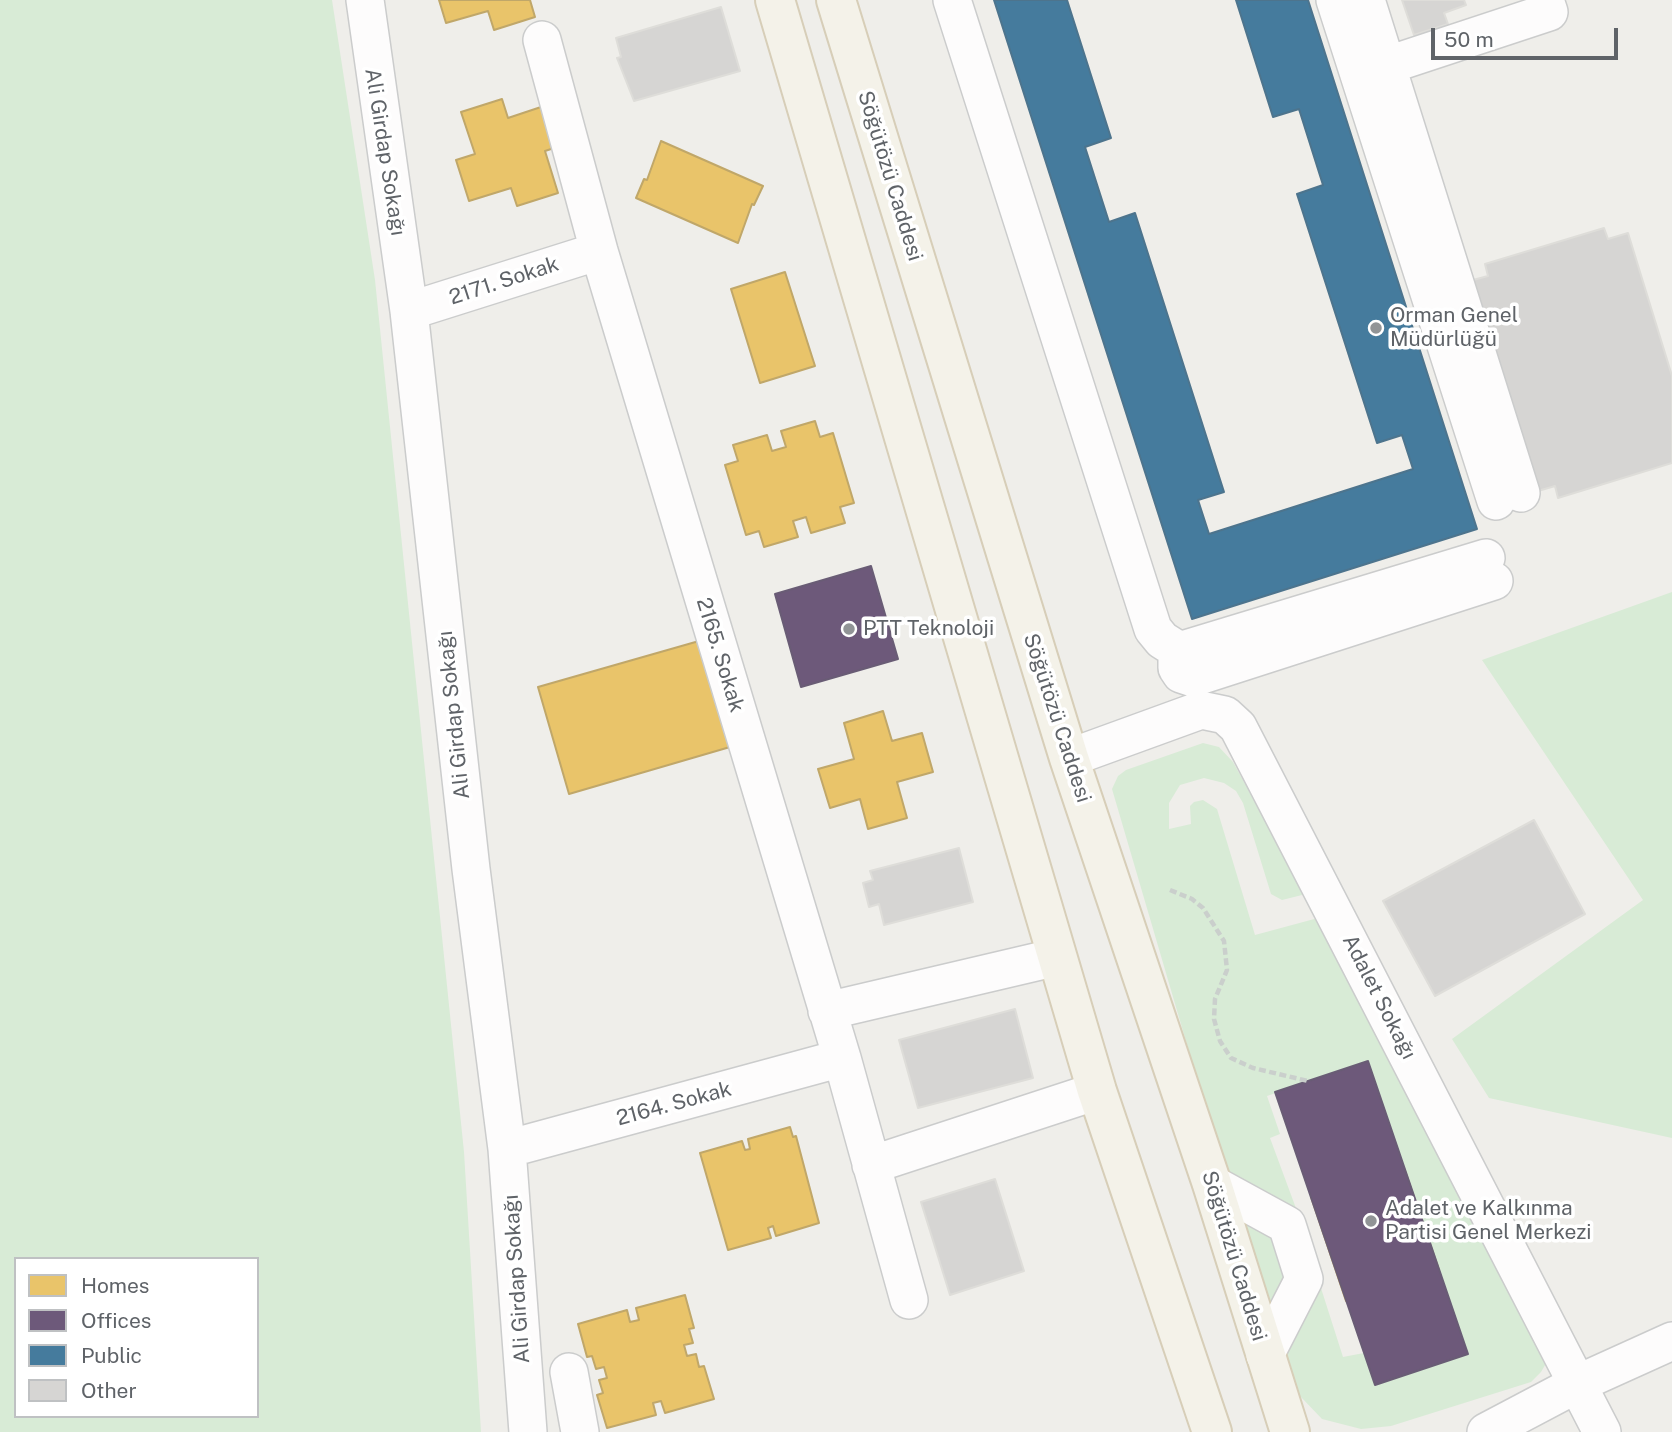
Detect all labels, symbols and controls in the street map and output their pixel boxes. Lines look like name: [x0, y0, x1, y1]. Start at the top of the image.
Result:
scale bar: [1434, 14, 1621, 58]
text: 50 m: [1444, 27, 1494, 52]
street label: Ali Girdap Sokağı: [359, 66, 411, 238]
street label: Söğütözü Caddesi: [852, 88, 928, 264]
street label: 2171. Sokak: [446, 252, 562, 310]
place label: Orman Genel Müdürlüğü: [1390, 303, 1518, 353]
marker: Orman Genel Müdürlüğü: [1368, 320, 1384, 336]
street label: 2165. Sokak: [691, 595, 749, 715]
place label: PTT Teknoloji: [863, 616, 994, 642]
marker: PTT Teknoloji: [841, 621, 857, 637]
street label: Ali Girdap Sokağı: [433, 630, 475, 800]
street label: Söğütözü Caddesi: [1018, 630, 1096, 806]
street label: Adalet Sokağı: [1337, 930, 1421, 1064]
street label: 2164. Sokak: [614, 1077, 734, 1131]
street label: Söğütözü Caddesi: [1196, 1168, 1272, 1344]
street label: Ali Girdap Sokağı: [499, 1194, 535, 1364]
place label: Adalet ve Kalkınma Partisi Genel Merkezi: [1385, 1196, 1592, 1246]
marker: Adalet ve Kalkınma Partisi Genel Merkezi: [1363, 1213, 1379, 1229]
legend: [14, 1257, 259, 1418]
text: Homes: [81, 1273, 149, 1298]
text: Offices: [81, 1308, 151, 1333]
text: Public: [81, 1343, 142, 1368]
text: Other: [81, 1378, 137, 1403]

